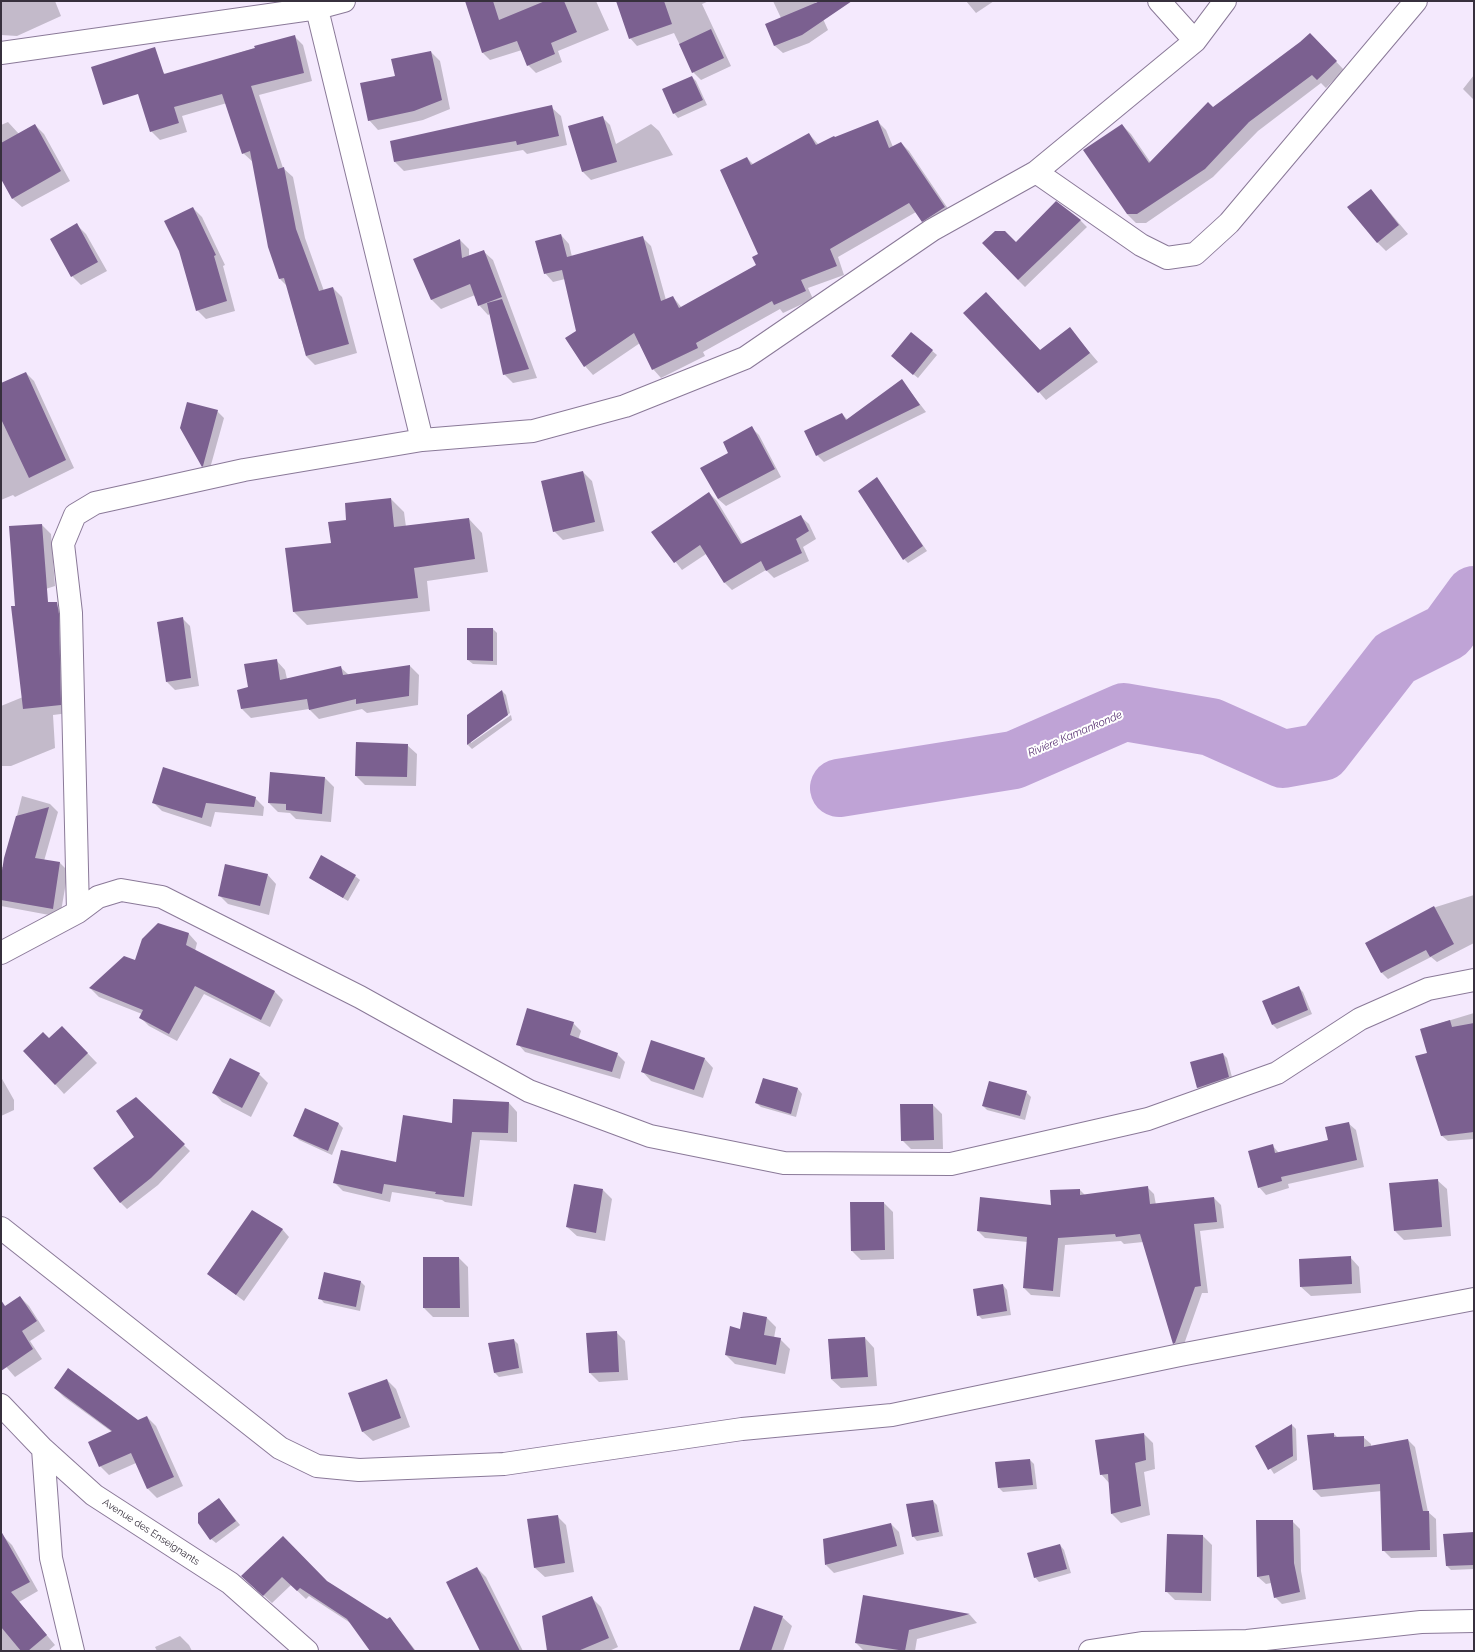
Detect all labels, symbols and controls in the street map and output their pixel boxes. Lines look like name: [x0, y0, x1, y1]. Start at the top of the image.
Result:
water label: Rivière Kamankonde: [1026, 708, 1124, 760]
street label: Avenue des Enseignants: [100, 1496, 202, 1568]

